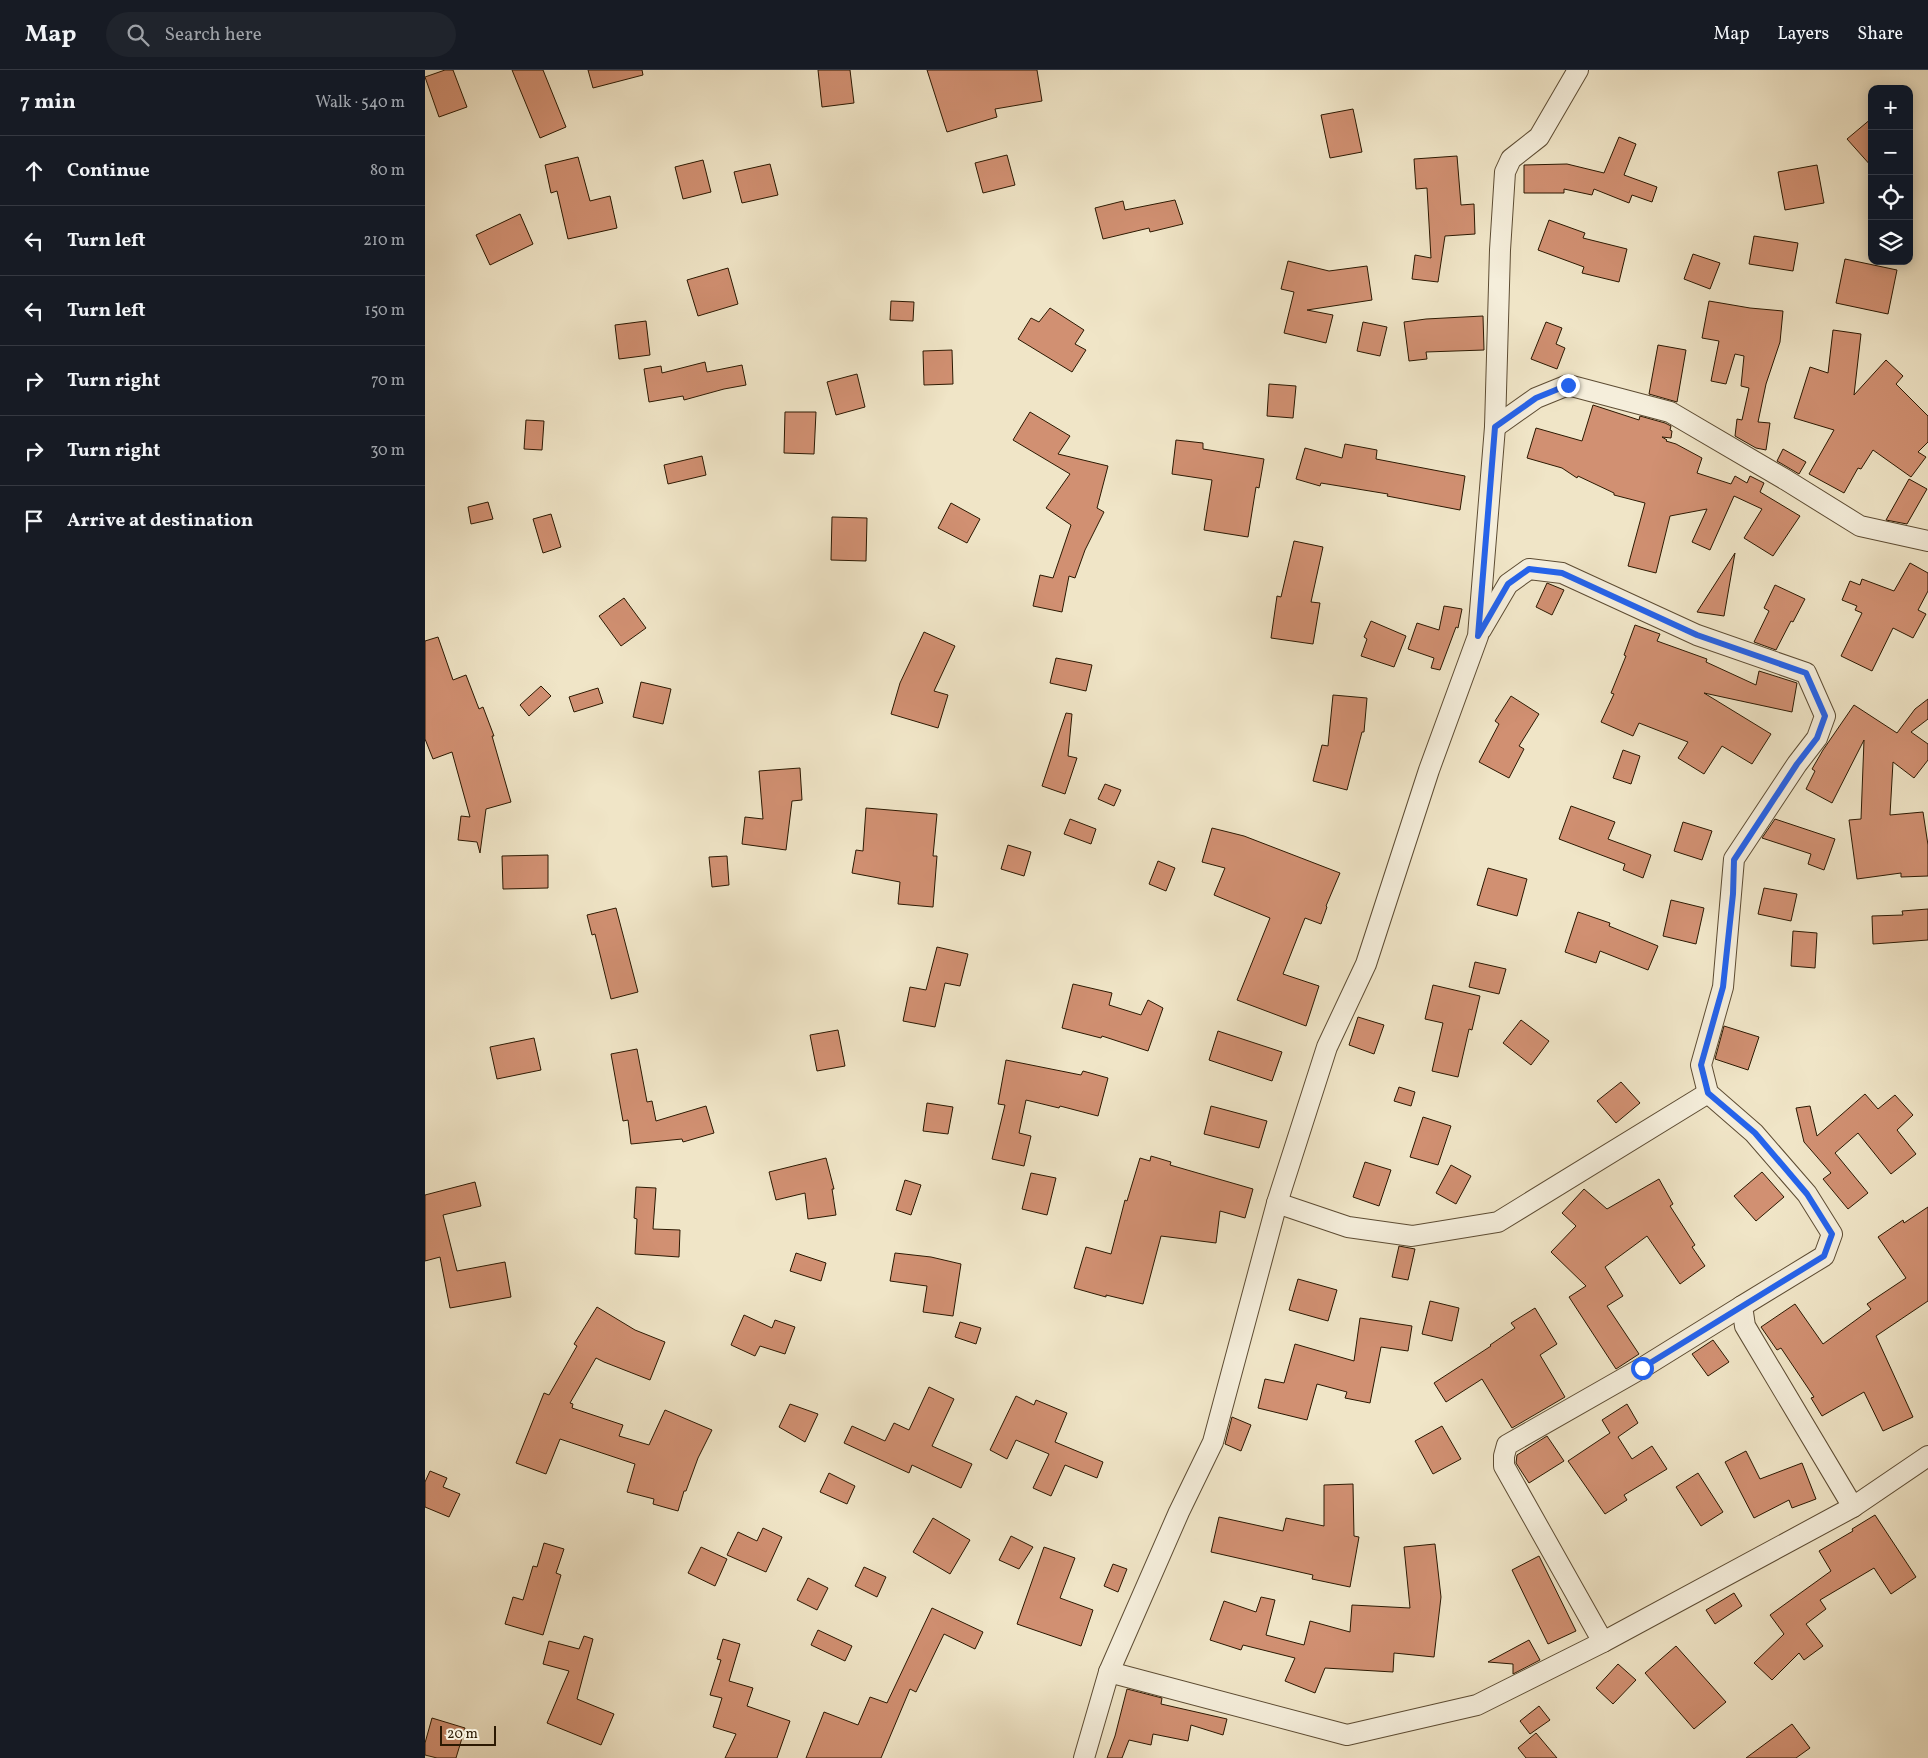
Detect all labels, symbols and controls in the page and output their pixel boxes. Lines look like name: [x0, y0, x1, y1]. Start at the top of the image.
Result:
search box: [106, 12, 456, 57]
text: Map: [25, 18, 76, 52]
icon: search: [124, 21, 152, 49]
text: Search here: [164, 22, 262, 48]
text: Map: [1713, 22, 1749, 47]
text: Layers: [1777, 22, 1829, 47]
text: Share: [1857, 22, 1903, 47]
map controls: [1868, 85, 1913, 265]
button: +: [1868, 85, 1913, 130]
text: 7 min: [20, 88, 76, 117]
text: Walk · 540 m: [315, 92, 405, 114]
button: −: [1868, 130, 1913, 175]
icon: ahead: [20, 157, 48, 185]
text: Continue: [67, 158, 150, 184]
text: 80 m: [370, 160, 405, 182]
button: locate: [1868, 175, 1913, 220]
button: layers: [1868, 220, 1913, 265]
icon: left: [20, 227, 48, 255]
text: Turn left: [67, 228, 146, 254]
text: 210 m: [363, 230, 405, 252]
icon: left: [20, 297, 48, 325]
text: Turn left: [67, 298, 146, 324]
text: 150 m: [364, 300, 405, 322]
icon: right: [20, 367, 48, 395]
text: Turn right: [67, 368, 160, 394]
text: 70 m: [371, 370, 405, 392]
route end: [1557, 374, 1580, 397]
icon: right: [20, 437, 48, 465]
text: Turn right: [67, 438, 160, 464]
text: 30 m: [370, 440, 405, 462]
icon: arrive: [20, 507, 48, 535]
text: Arrive at destination: [67, 508, 253, 534]
route start: [1631, 1357, 1654, 1380]
scale bar: [440, 1723, 496, 1746]
text: 20 m: [447, 1725, 478, 1744]

